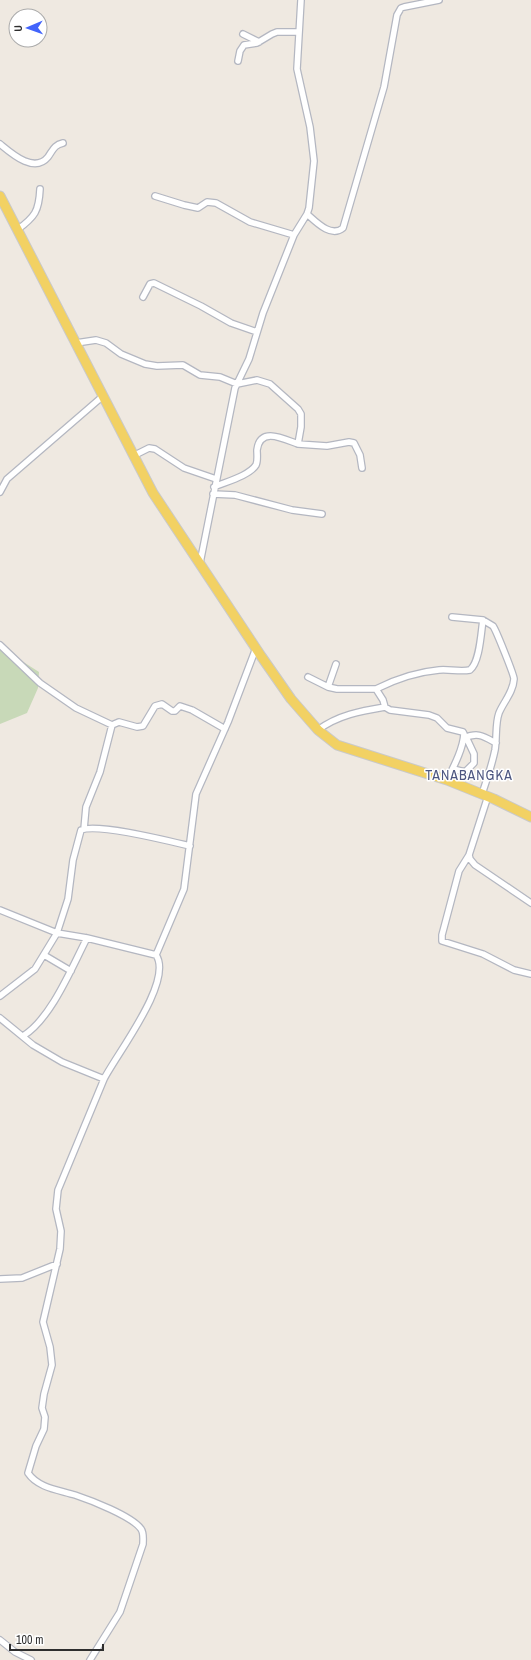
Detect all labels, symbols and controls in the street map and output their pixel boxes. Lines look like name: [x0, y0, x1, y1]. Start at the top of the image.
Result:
north arrow: [8, 8, 48, 48]
text: U: [11, 25, 25, 32]
district label: TANABANGKA: [425, 766, 513, 784]
scale bar: [10, 1626, 103, 1652]
text: 100 m: [16, 1632, 43, 1648]

